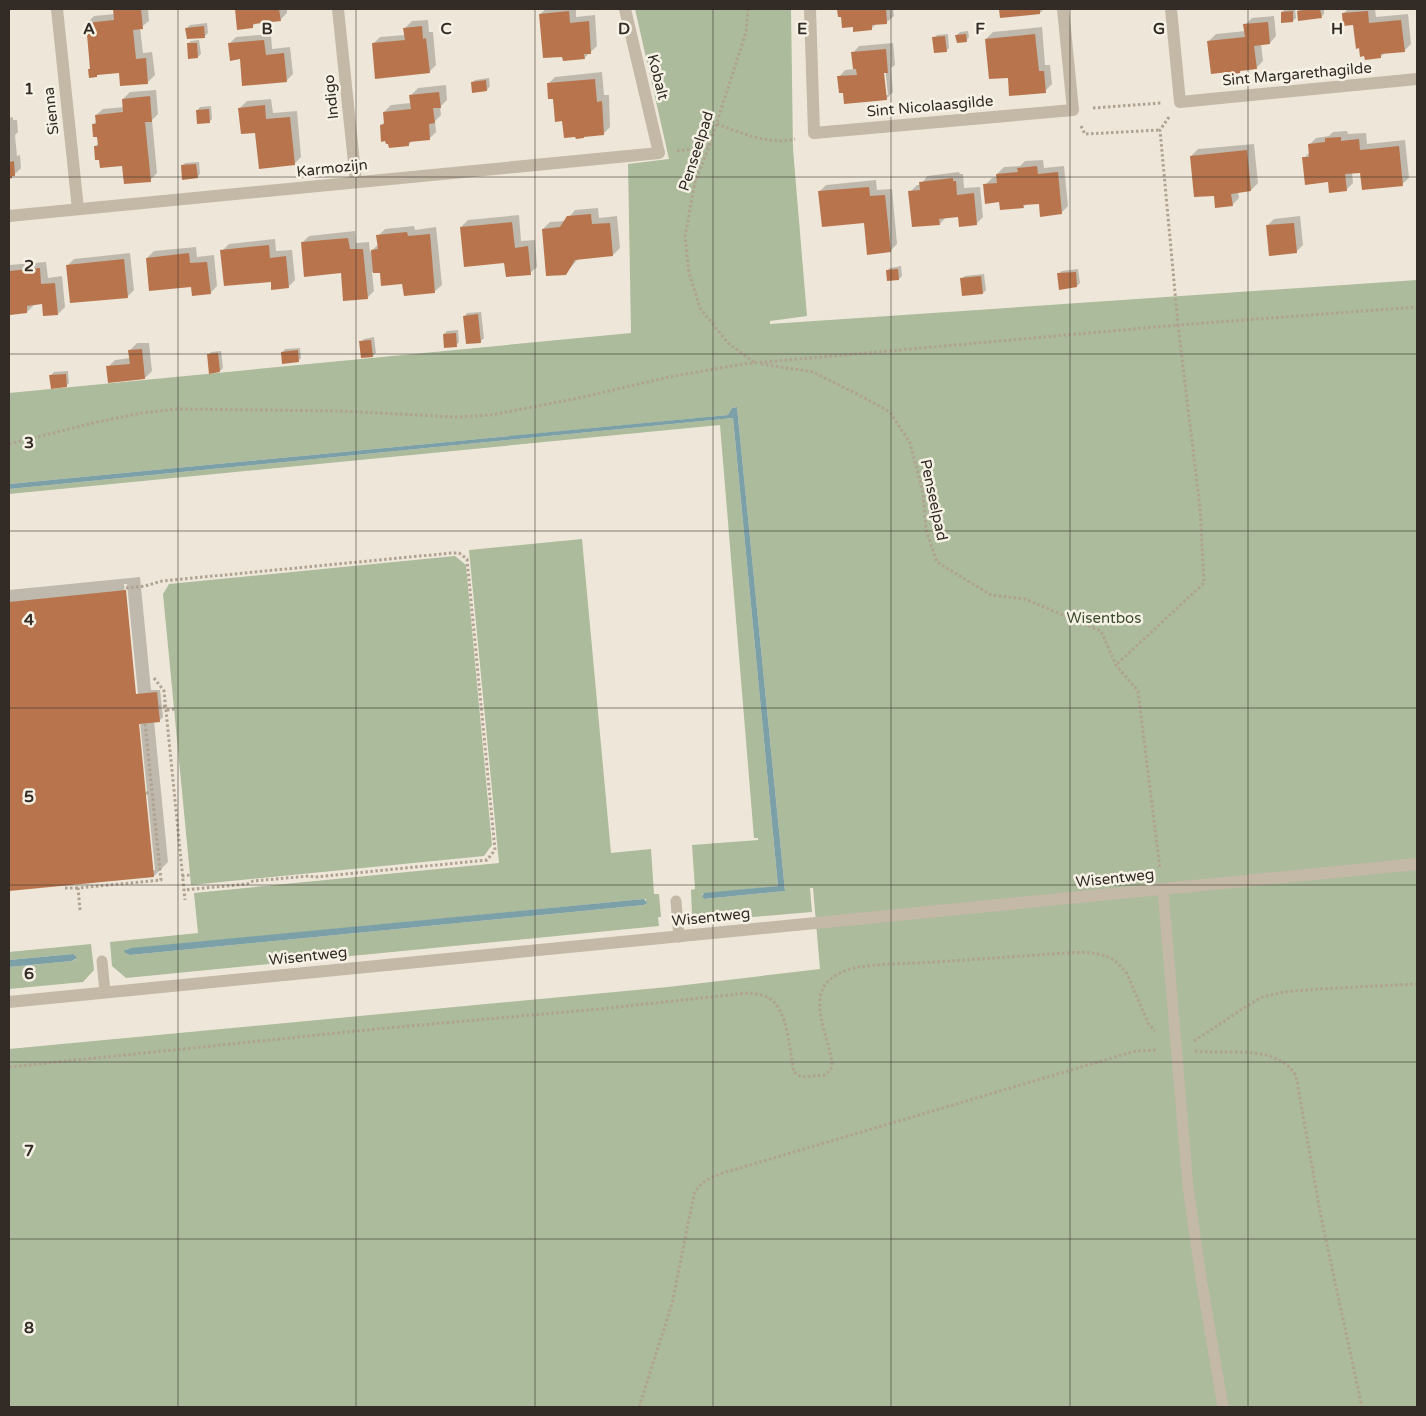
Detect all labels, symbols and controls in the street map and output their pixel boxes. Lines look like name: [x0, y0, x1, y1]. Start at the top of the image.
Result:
text: A: [83, 19, 95, 39]
text: B: [261, 19, 273, 39]
text: C: [440, 19, 452, 39]
text: D: [618, 19, 630, 39]
text: E: [797, 19, 807, 39]
text: F: [975, 19, 985, 39]
text: G: [1153, 19, 1165, 39]
text: H: [1331, 19, 1343, 39]
street label: Kobalt: [644, 52, 672, 102]
street label: Sint Margarethagilde: [1222, 58, 1372, 90]
street label: Indigo: [320, 74, 342, 120]
text: 1: [24, 79, 34, 99]
street label: Sienna: [40, 86, 62, 136]
street label: Sint Nicolaasgilde: [866, 92, 994, 120]
street label: Penseelpad: [675, 109, 717, 193]
street label: Karmozijn: [296, 155, 368, 181]
text: 2: [24, 256, 34, 276]
text: 3: [24, 433, 34, 453]
street label: Penseelpad: [917, 458, 951, 542]
park label: Wisentbos: [1067, 609, 1141, 627]
text: 4: [24, 610, 34, 630]
text: 5: [24, 787, 34, 807]
street label: Wisentweg: [1075, 865, 1155, 891]
street label: Wisentweg: [671, 904, 751, 930]
street label: Wisentweg: [268, 943, 348, 969]
text: 6: [24, 964, 34, 984]
text: 7: [24, 1141, 34, 1161]
text: 8: [24, 1318, 34, 1338]

